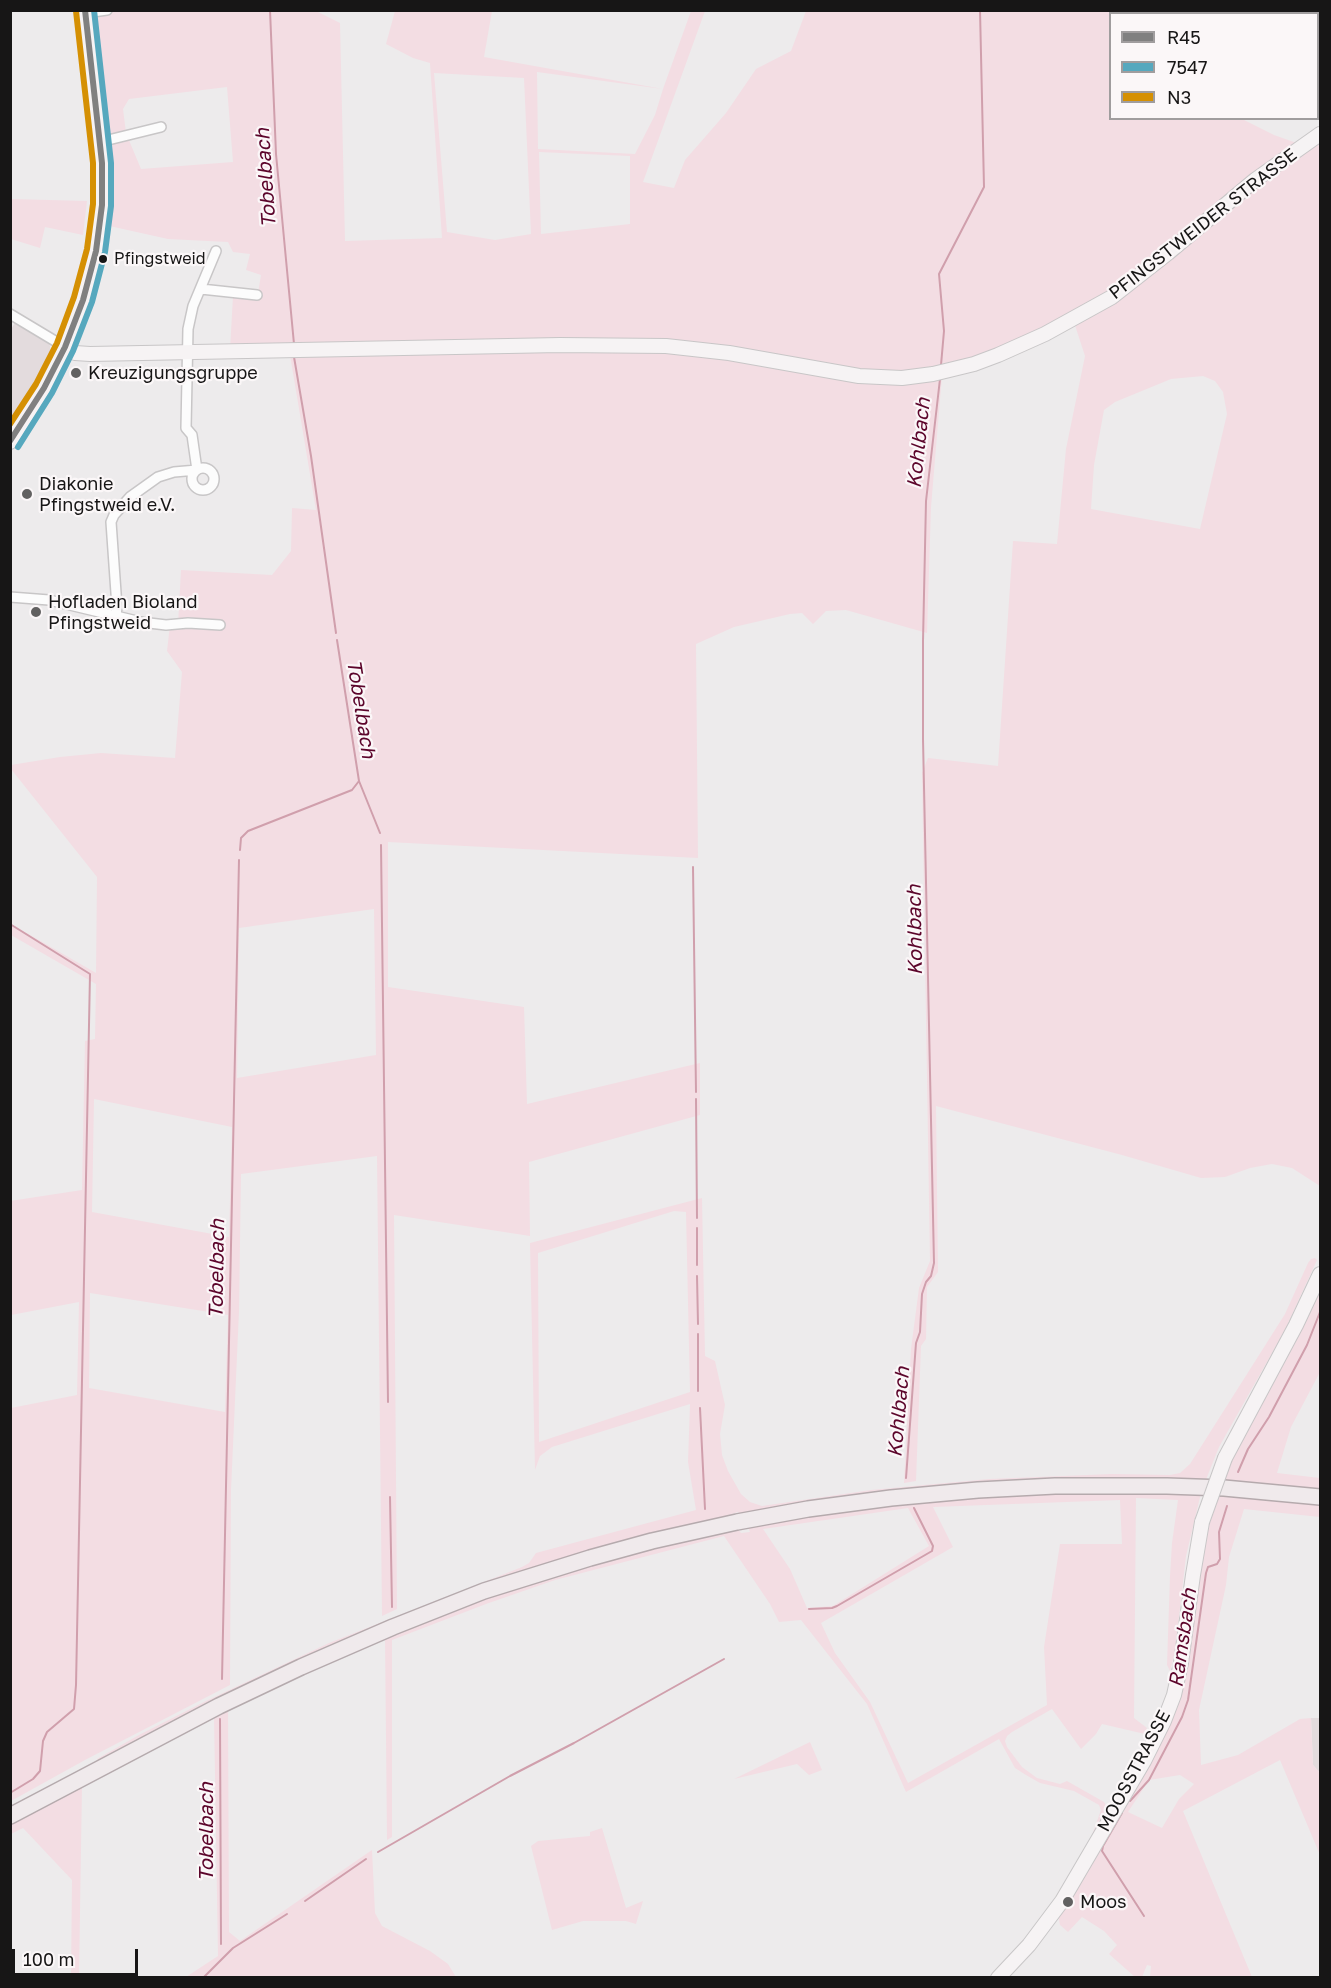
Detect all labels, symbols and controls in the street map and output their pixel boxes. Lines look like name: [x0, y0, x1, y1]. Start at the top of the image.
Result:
legend: [1109, 12, 1319, 120]
text: R45: [1167, 26, 1201, 48]
text: 7547: [1167, 56, 1208, 78]
text: N3: [1167, 86, 1191, 108]
water label: Tobelbach: [251, 127, 281, 229]
street label: PFINGSTWEIDER STRASSE: [1105, 144, 1301, 304]
place label: Pfingstweid: [114, 249, 206, 269]
marker: Pfingstweid: [97, 253, 109, 265]
place label: Kreuzigungsgruppe: [88, 362, 258, 384]
marker: Kreuzigungsgruppe: [69, 366, 83, 380]
water label: Kohlbach: [902, 397, 936, 489]
place label: Diakonie Pfingstweid e.V.: [39, 473, 175, 516]
marker: Diakonie Pfingstweid e.V.: [20, 487, 34, 501]
place label: Hofladen Bioland Pfingstweid: [48, 591, 198, 634]
marker: Hofladen Bioland Pfingstweid: [29, 605, 43, 619]
water label: Tobelbach: [341, 658, 381, 760]
water label: Kohlbach: [902, 884, 928, 976]
water label: Tobelbach: [204, 1219, 230, 1319]
water label: Kohlbach: [883, 1366, 915, 1458]
water label: Ramsbach: [1164, 1587, 1202, 1689]
street label: MOOSSTRASSE: [1093, 1707, 1175, 1835]
water label: Tobelbach: [195, 1782, 219, 1882]
place label: Moos: [1080, 1891, 1127, 1913]
marker: Moos: [1061, 1895, 1075, 1909]
scale bar: [15, 1937, 141, 1975]
text: 100 m: [23, 1948, 74, 1970]

